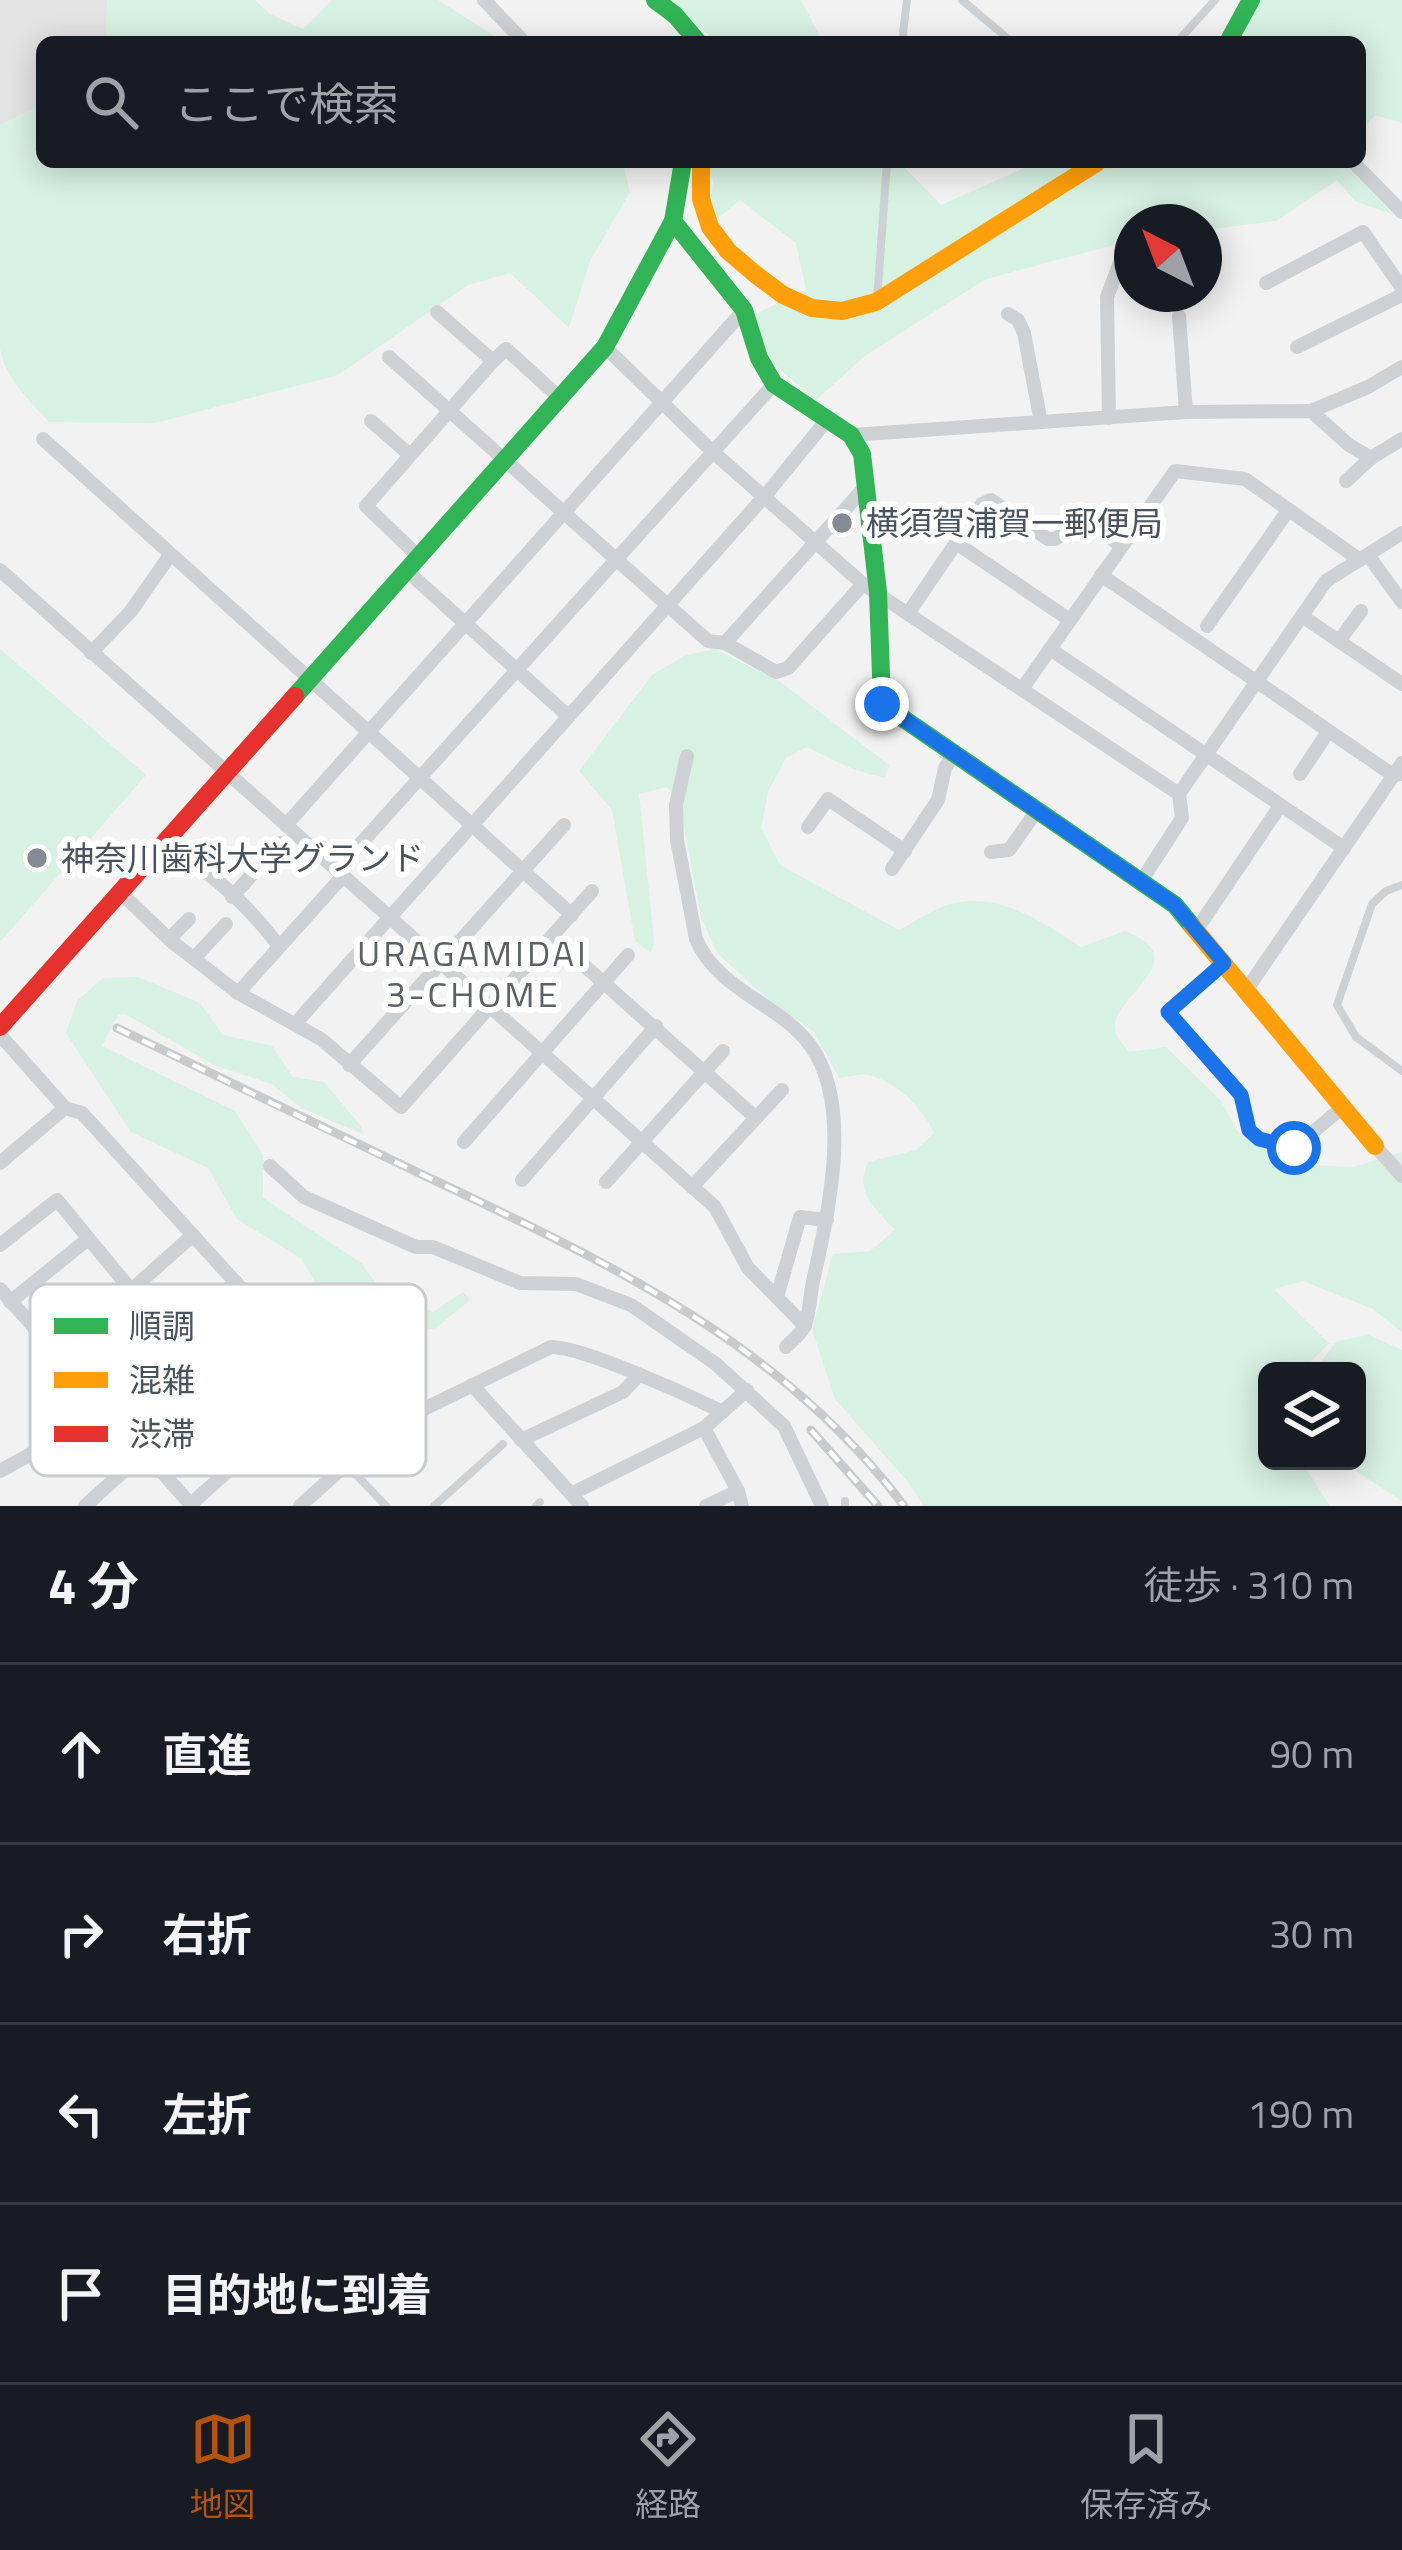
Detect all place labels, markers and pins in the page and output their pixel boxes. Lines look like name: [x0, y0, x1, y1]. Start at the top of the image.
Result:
place label: 横須賀浦賀一郵便局: [866, 498, 1163, 548]
marker: 横須賀浦賀一郵便局: [829, 510, 855, 536]
place label: 神奈川歯科大学グランド: [61, 833, 424, 883]
marker: 神奈川歯科大学グランド: [24, 845, 50, 871]

